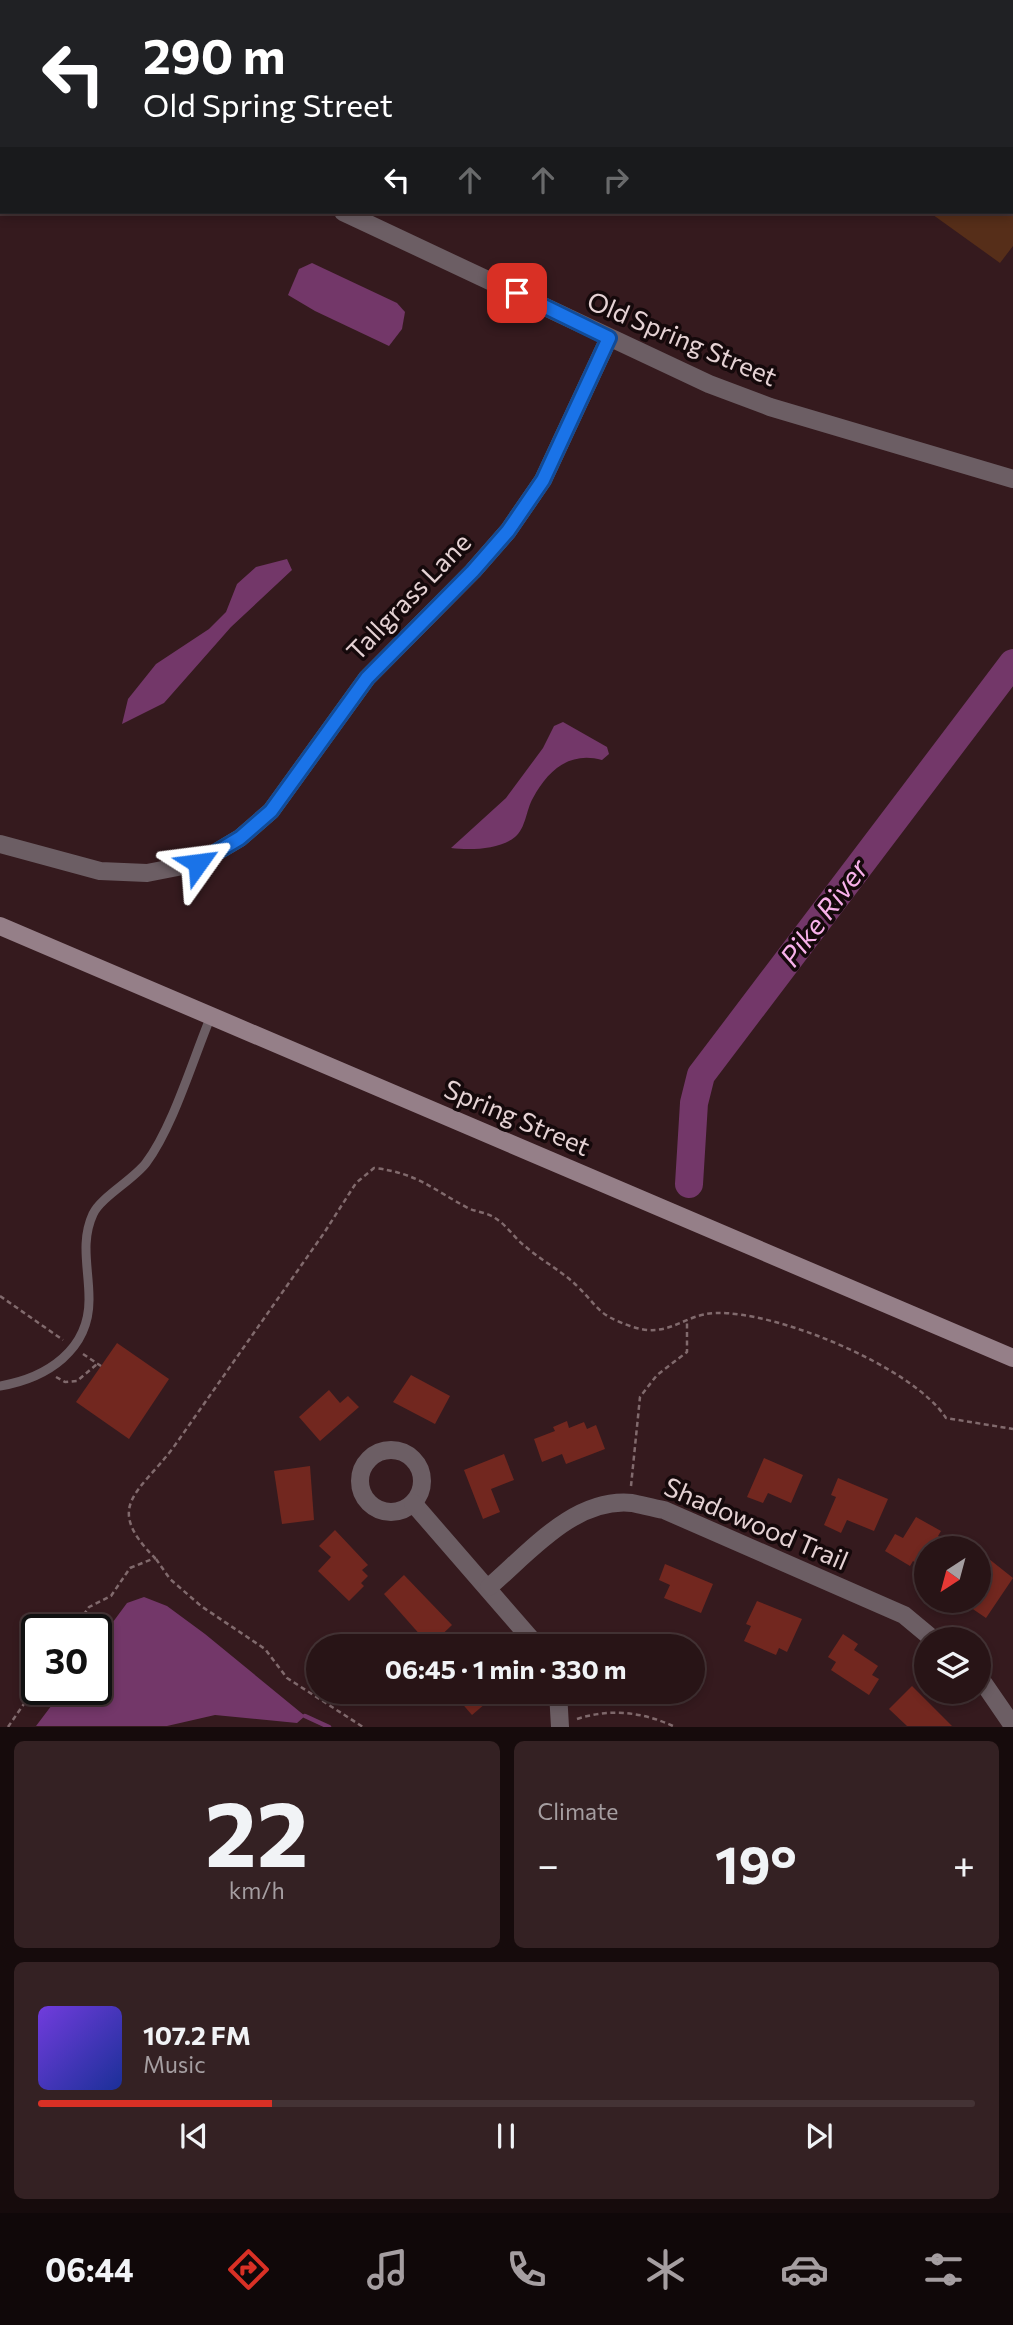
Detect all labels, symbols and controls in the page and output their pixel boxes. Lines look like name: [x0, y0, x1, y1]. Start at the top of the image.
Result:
text: 290 m: [143, 24, 285, 84]
icon: left: [28, 28, 119, 119]
text: Old Spring Street: [143, 84, 393, 124]
icon: left: [378, 161, 416, 199]
icon: ahead: [451, 161, 489, 199]
icon: ahead: [524, 161, 562, 199]
icon: right: [597, 161, 635, 199]
pin: [487, 263, 547, 323]
icon: arrive: [498, 274, 536, 312]
street label: Old Spring Street: [583, 284, 782, 392]
street label: Tallgrass Lane: [340, 526, 476, 666]
position arrow: [161, 826, 235, 900]
water label: Pike River: [772, 851, 875, 973]
street label: Spring Street: [440, 1072, 595, 1161]
street label: Shadowood Trail: [660, 1470, 853, 1575]
north arrow: [914, 1536, 990, 1614]
map controls: [914, 1536, 991, 1704]
speed limit sign: 30: [21, 1614, 112, 1705]
button: layers: [914, 1627, 991, 1704]
text: 06:45 · 1 min · 330 m: [385, 1653, 626, 1684]
text: 22: [205, 1774, 309, 1886]
text: Climate: [538, 1797, 619, 1825]
text: 19°: [715, 1831, 797, 1895]
text: −: [538, 1840, 559, 1887]
text: +: [953, 1840, 975, 1887]
text: km/h: [229, 1876, 285, 1904]
text: 107.2 FM: [143, 2019, 251, 2050]
text: Music: [143, 2050, 206, 2078]
icon: previous: [175, 2117, 213, 2155]
icon: pause: [487, 2117, 525, 2155]
icon: next: [800, 2117, 838, 2155]
icon: directions: [224, 2245, 273, 2294]
icon: music: [363, 2245, 412, 2294]
icon: phone: [502, 2245, 551, 2294]
icon: climate: [641, 2245, 690, 2294]
icon: car: [780, 2245, 829, 2294]
icon: filters: [919, 2245, 968, 2294]
text: 06:44: [45, 2249, 134, 2289]

